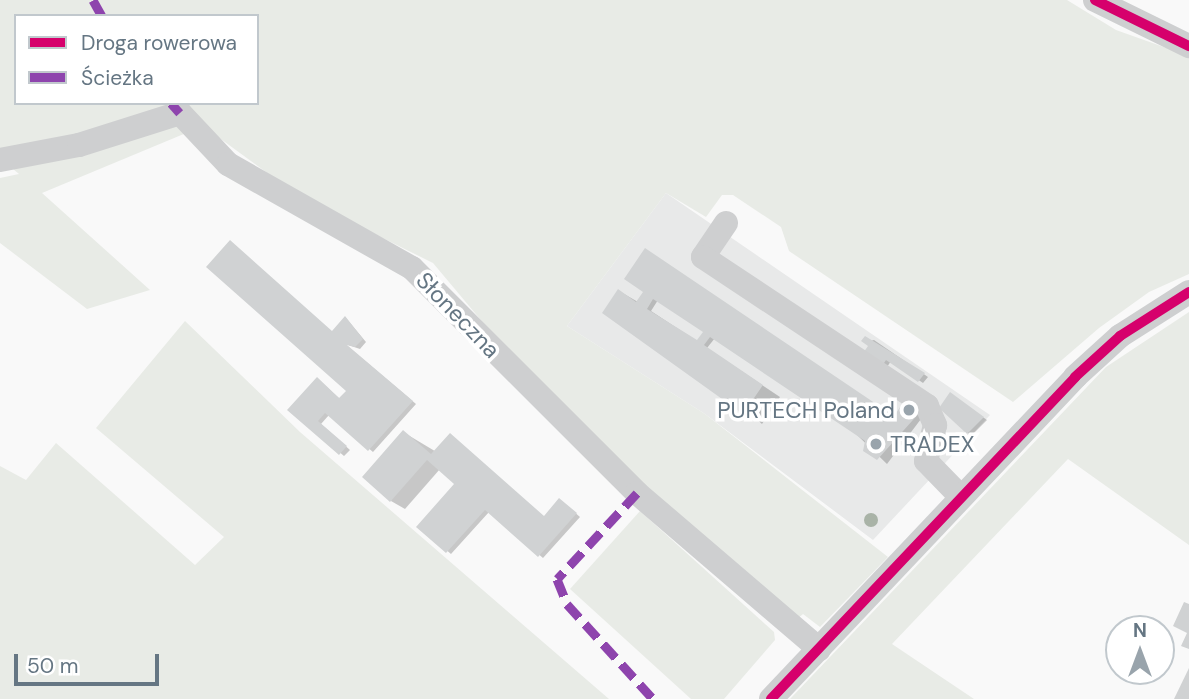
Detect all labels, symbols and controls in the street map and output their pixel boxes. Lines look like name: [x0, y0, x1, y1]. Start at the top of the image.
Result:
legend: [14, 14, 259, 105]
text: Droga rowerowa: [81, 29, 237, 57]
text: Ścieżka: [81, 64, 154, 92]
street label: Słoneczna: [410, 266, 506, 364]
place label: PURTECH Poland: [717, 396, 895, 424]
marker: PURTECH Poland: [901, 402, 917, 418]
place label: TRADEX: [890, 430, 975, 458]
marker: TRADEX: [868, 436, 884, 452]
north arrow: [1105, 615, 1175, 685]
text: N: [1133, 618, 1147, 643]
scale bar: [18, 640, 163, 684]
text: 50 m: [27, 652, 78, 680]

